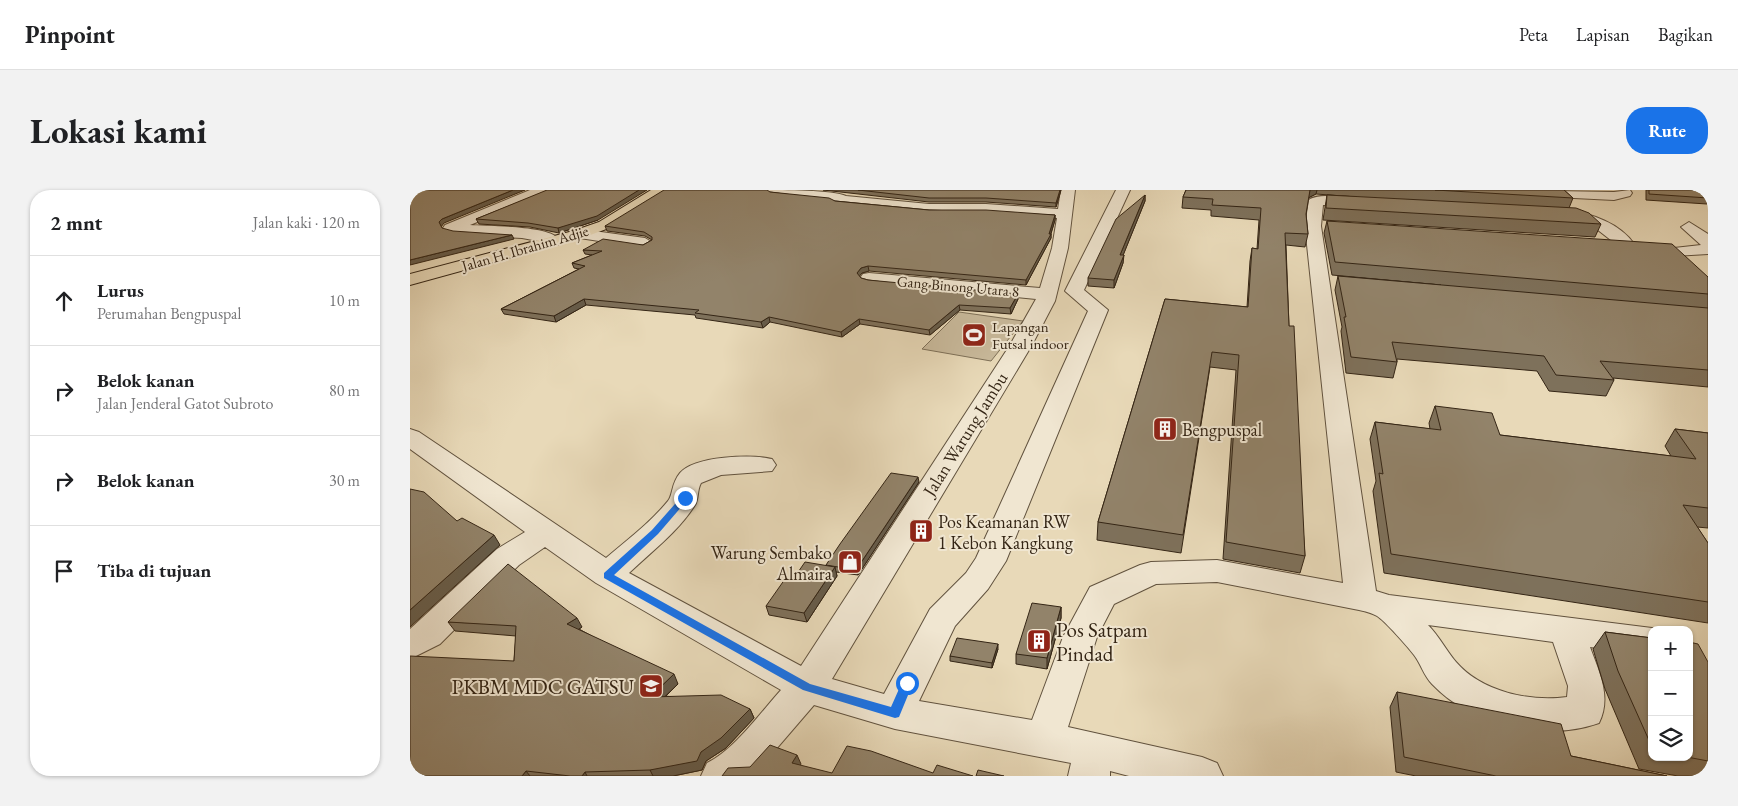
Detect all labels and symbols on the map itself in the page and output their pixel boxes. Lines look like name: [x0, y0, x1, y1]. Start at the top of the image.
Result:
street label: Jalan H. Ibrahim Adjie: [458, 221, 591, 276]
street label: Gang Binong Utara 8: [896, 271, 1020, 301]
place label: Lapangan Futsal indoor: [992, 317, 1069, 353]
sports icon: Lapangan Futsal indoor: [961, 322, 987, 348]
street label: Jalan Warung Jambu: [916, 367, 1013, 502]
building icon: Bengpuspal: [1152, 416, 1178, 442]
place label: Bengpuspal: [1182, 418, 1262, 441]
route end: [674, 487, 697, 510]
place label: Pos Keamanan RW 1 Kebon Kangkung: [938, 510, 1073, 554]
building icon: Pos Keamanan RW 1 Kebon Kangkung: [908, 518, 934, 544]
place label: Warung Sembako Almaira: [711, 541, 833, 585]
shop icon: Warung Sembako Almaira: [837, 549, 863, 575]
place label: Pos Satpam Pindad: [1056, 616, 1148, 667]
building icon: Pos Satpam Pindad: [1026, 628, 1052, 654]
route start: [896, 672, 919, 695]
place label: PKBM MDC GATSU: [452, 673, 634, 700]
school or university icon: PKBM MDC GATSU: [638, 673, 664, 699]

